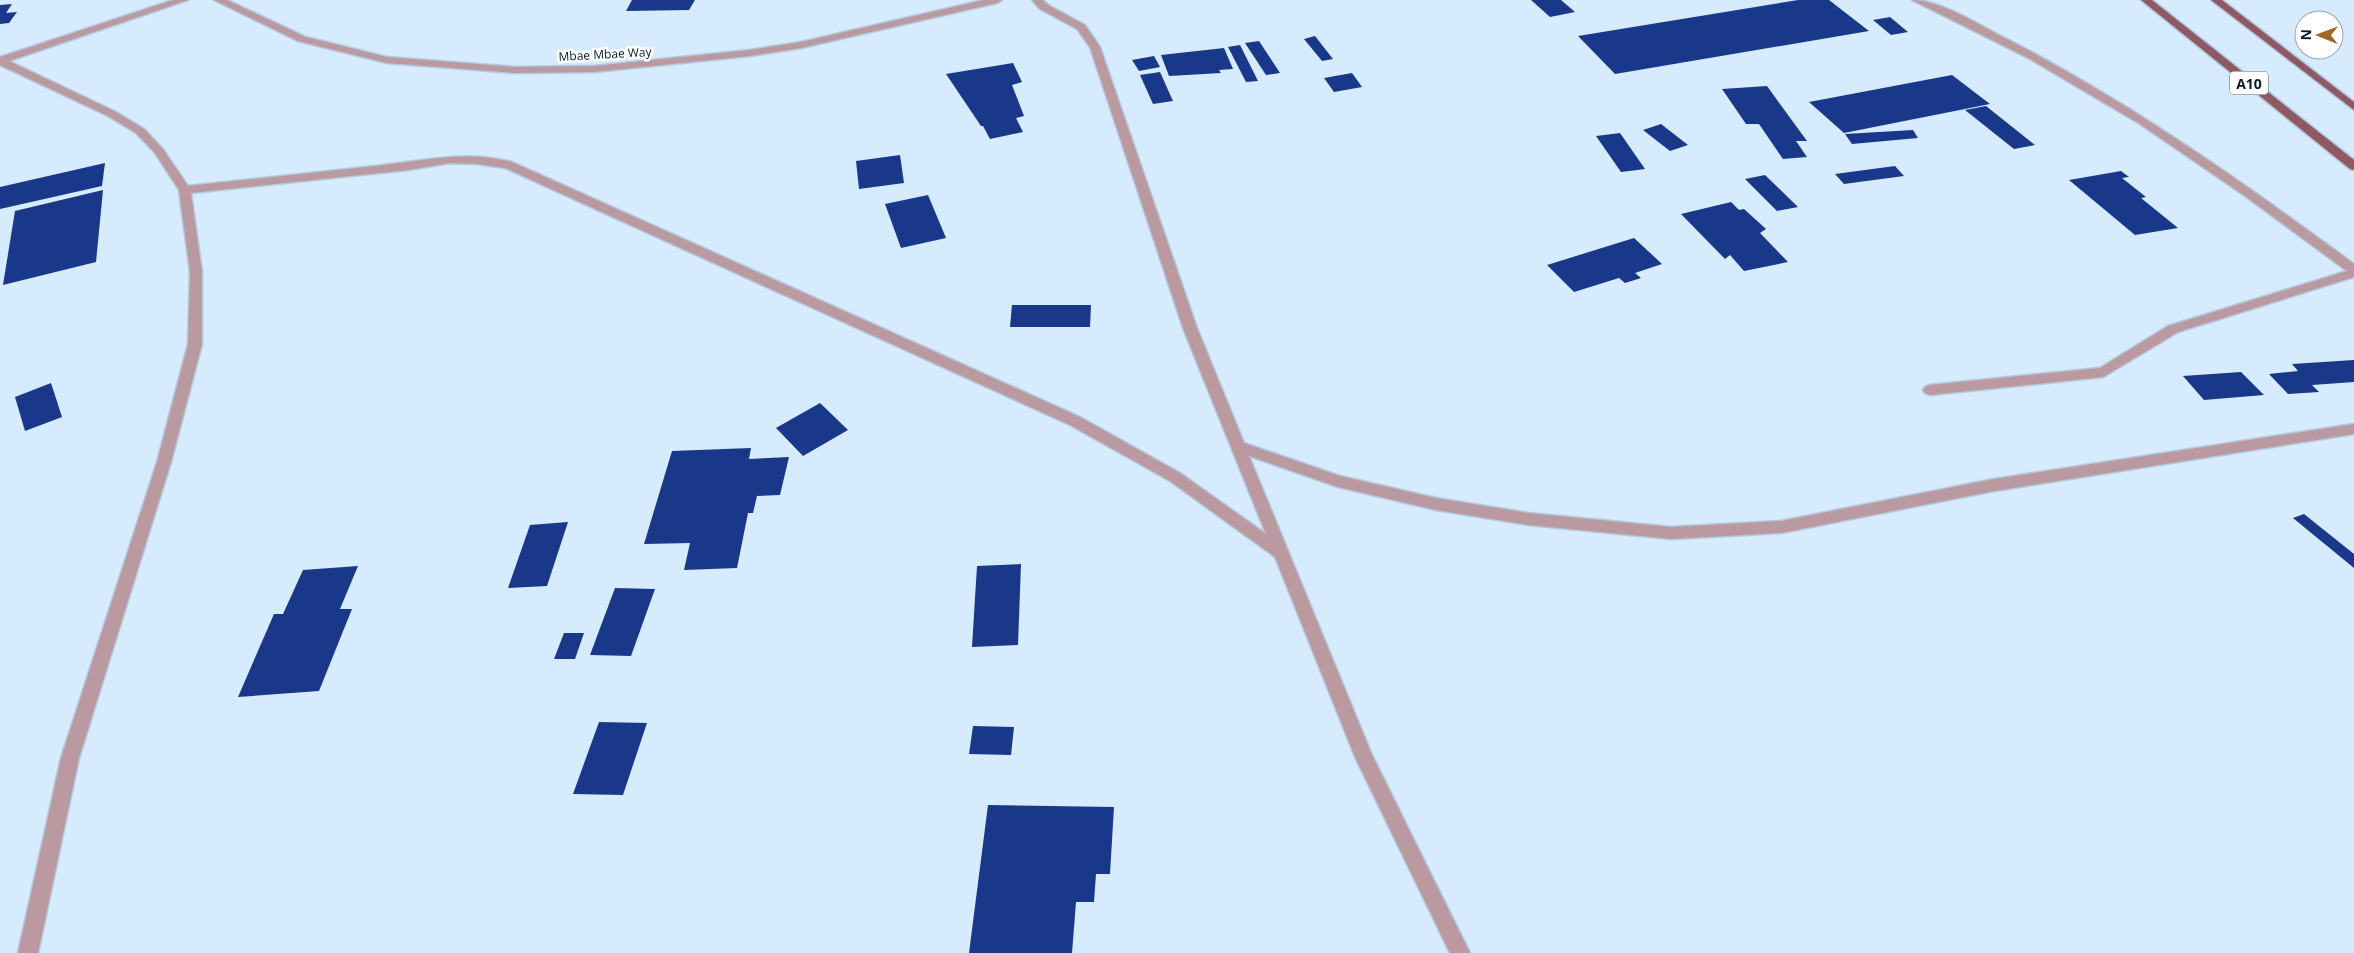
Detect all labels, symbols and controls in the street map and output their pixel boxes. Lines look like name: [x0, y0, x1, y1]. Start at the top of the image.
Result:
north arrow: [2294, 10, 2344, 60]
text: N: [2296, 29, 2315, 41]
street label: Mbae Mbae Way: [558, 43, 653, 65]
road number: A10: [2230, 72, 2268, 95]

